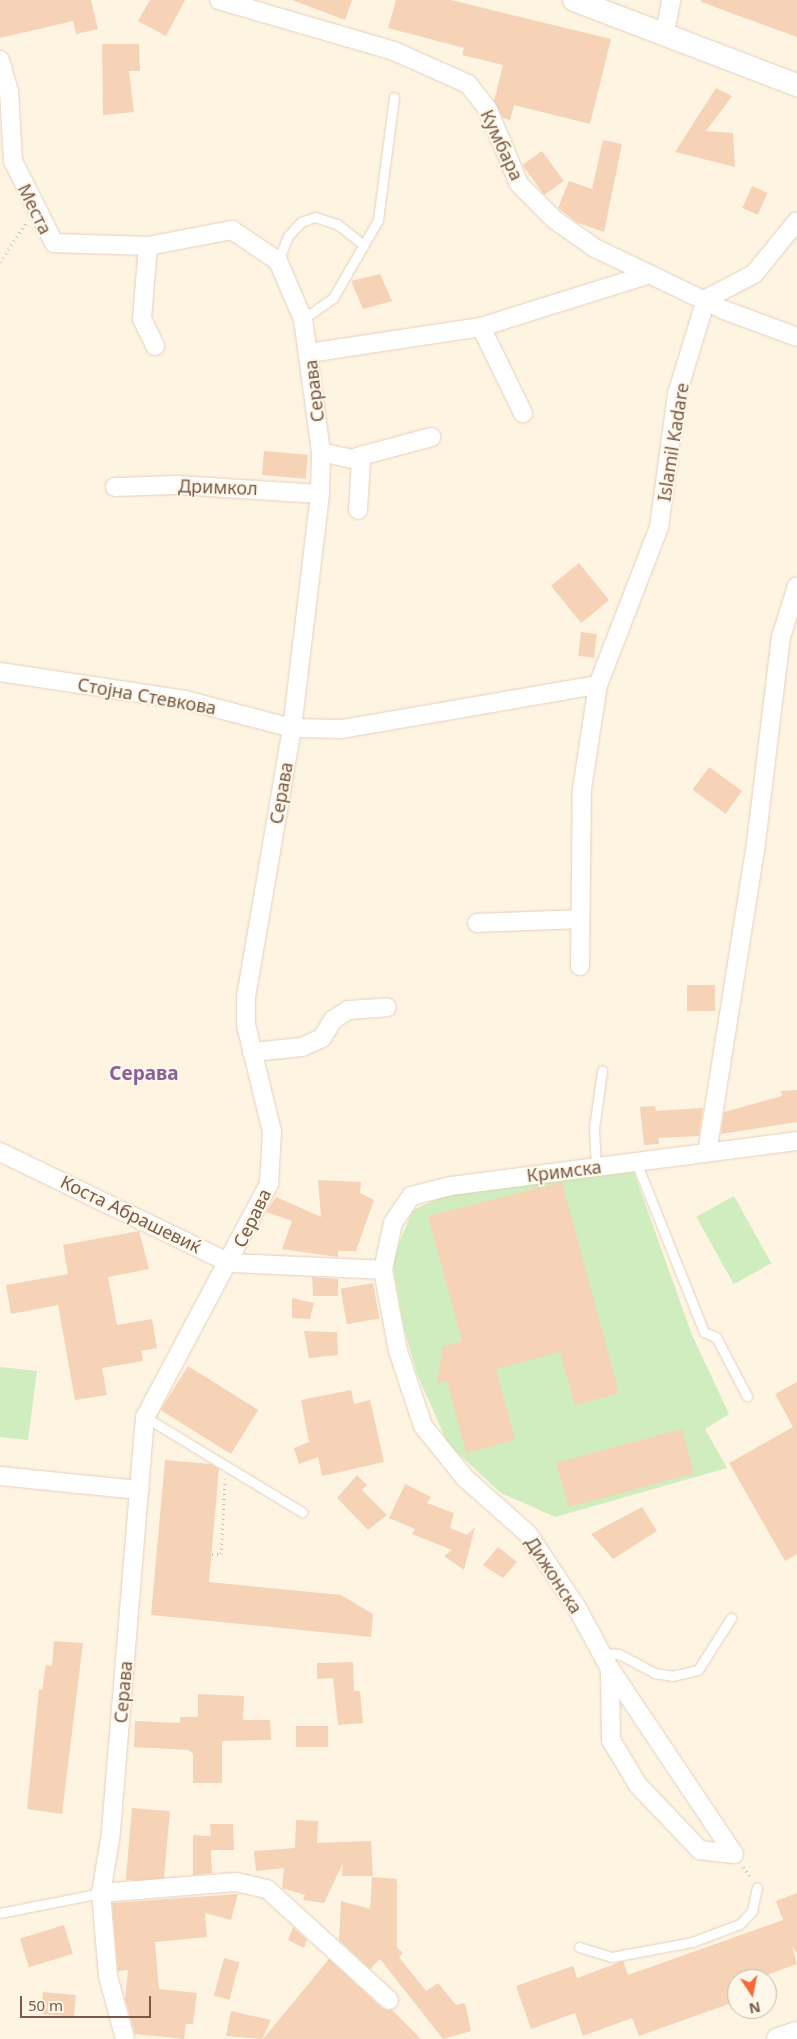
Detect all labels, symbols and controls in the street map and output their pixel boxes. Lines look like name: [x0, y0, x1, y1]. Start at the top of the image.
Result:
street label: Кумбара: [476, 106, 528, 184]
street label: Места: [14, 180, 56, 238]
street label: Серава: [299, 359, 329, 423]
street label: Islamil Kadare: [653, 381, 693, 503]
street label: Дримкол: [178, 475, 258, 499]
street label: Стојна Стевкова: [76, 673, 218, 719]
street label: Серава: [265, 760, 297, 826]
district label: Серава: [109, 1063, 179, 1085]
street label: Кримска: [525, 1156, 603, 1186]
street label: Коста Абрашевиќ: [57, 1171, 205, 1257]
street label: Серава: [229, 1185, 275, 1251]
street label: Дижонска: [521, 1532, 587, 1618]
street label: Серава: [110, 1660, 136, 1724]
north arrow: [727, 1969, 777, 2019]
scale bar: [22, 1986, 154, 2018]
text: 50 m: [28, 1995, 63, 2015]
text: N: [747, 1998, 762, 2019]

